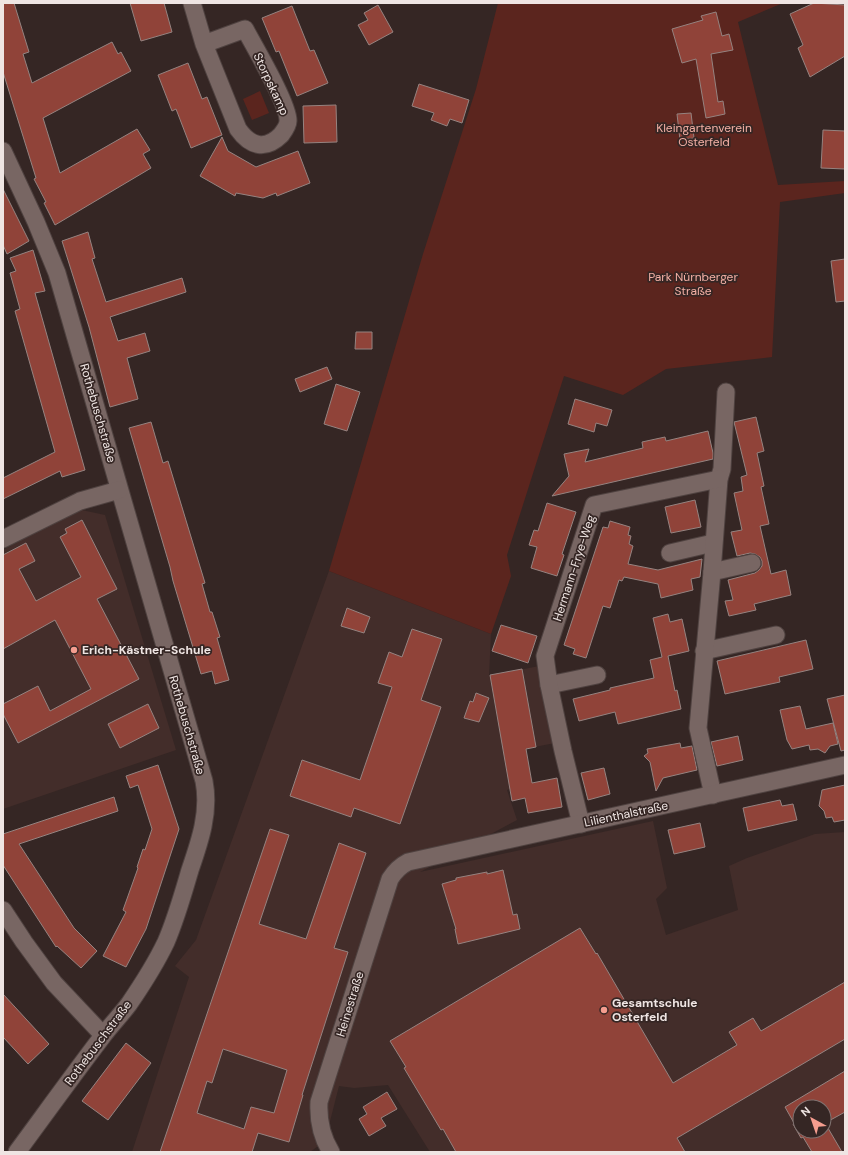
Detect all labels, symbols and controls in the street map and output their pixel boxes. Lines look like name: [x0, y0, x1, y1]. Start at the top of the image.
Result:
street label: Storpskamp: [250, 50, 292, 118]
park label: Kleingartenverein Osterfeld: [656, 120, 752, 150]
park label: Park Nürnberger Straße: [648, 269, 738, 299]
street label: Rothebuschstraße: [76, 362, 120, 465]
street label: Hermann-Frye-Weg: [549, 512, 599, 623]
place label: Erich-Kästner-Schule: [82, 642, 211, 658]
marker: Erich-Kästner-Schule: [69, 645, 79, 655]
street label: Rothebuschstraße: [165, 674, 209, 777]
street label: Lilienthalstraße: [583, 797, 670, 831]
street label: Heinestraße: [332, 969, 368, 1039]
place label: Gesamtschule Osterfeld: [612, 995, 697, 1025]
street label: Rothebuschstraße: [61, 997, 135, 1089]
marker: Gesamtschule Osterfeld: [599, 1005, 609, 1015]
north arrow: [792, 1099, 832, 1139]
text: N: [798, 1103, 813, 1119]

